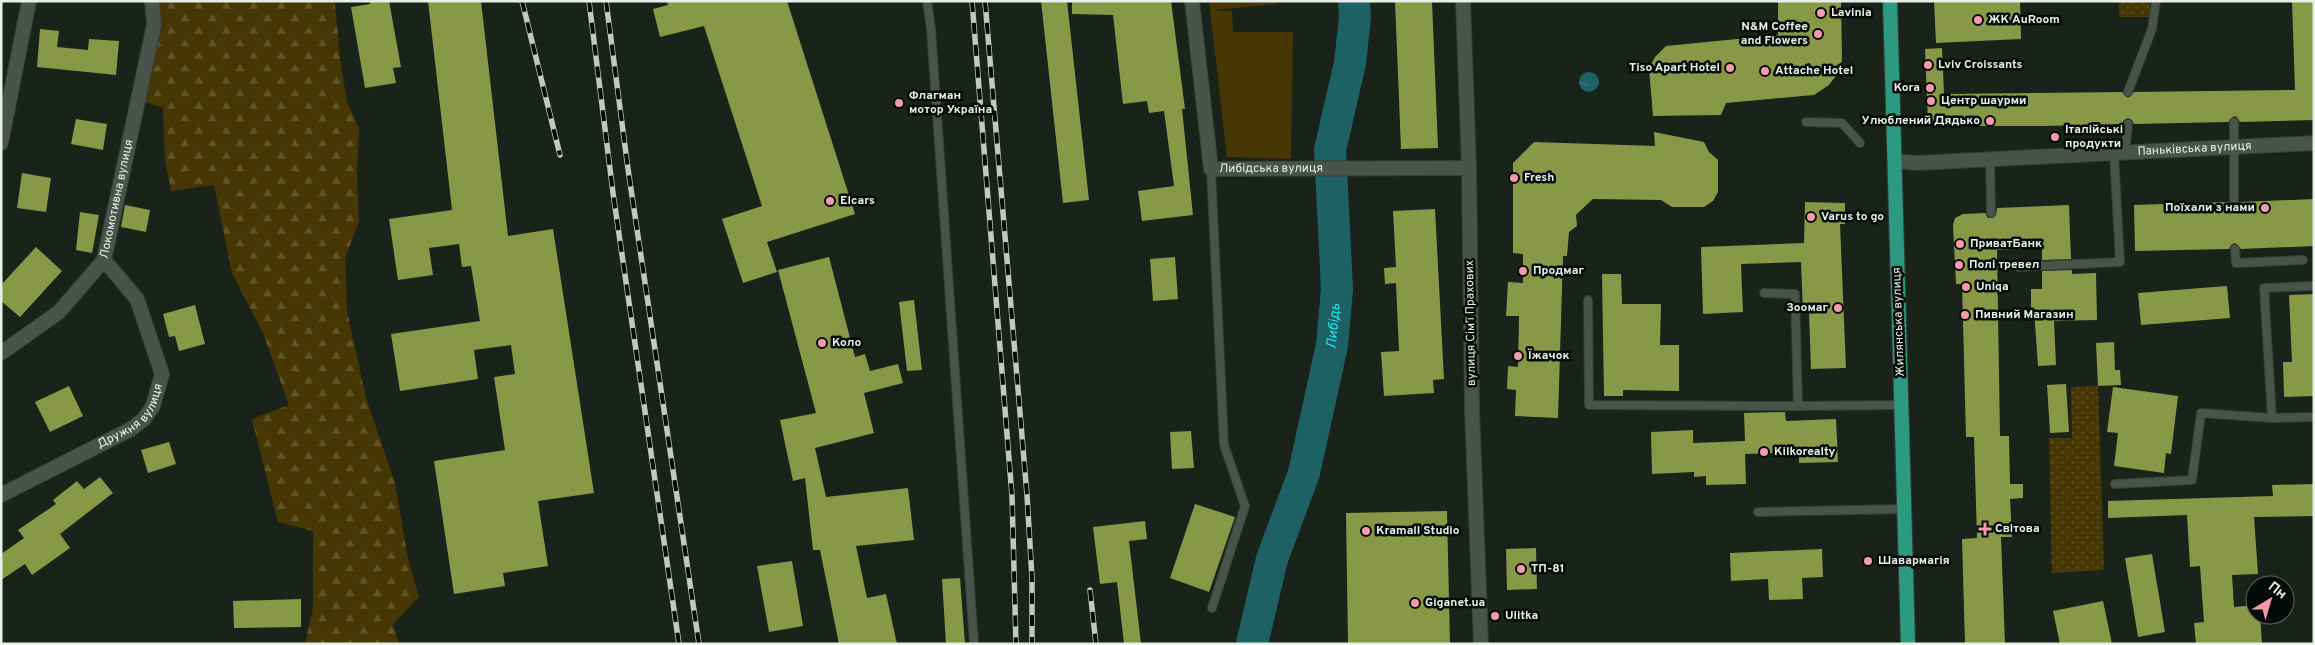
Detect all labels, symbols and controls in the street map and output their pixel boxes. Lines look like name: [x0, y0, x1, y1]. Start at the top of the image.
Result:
place label: Lavinia: [1831, 5, 1872, 21]
marker: Lavinia: [1815, 7, 1827, 19]
place label: ЖК AuRoom: [1988, 12, 2060, 28]
marker: ЖК AuRoom: [1972, 14, 1984, 26]
place label: N&M Coffee and Flowers: [1741, 19, 1808, 49]
marker: N&M Coffee and Flowers: [1812, 28, 1824, 40]
place label: Lviv Croissants: [1938, 57, 2023, 73]
marker: Lviv Croissants: [1922, 59, 1934, 71]
place label: Tiso Apart Hotel: [1629, 60, 1720, 76]
marker: Tiso Apart Hotel: [1724, 62, 1736, 74]
place label: Attache Hotel: [1775, 63, 1853, 79]
marker: Attache Hotel: [1759, 65, 1771, 77]
place label: Kora: [1894, 80, 1920, 96]
marker: Kora: [1924, 82, 1936, 94]
place label: Флагман мотор Україна: [909, 88, 992, 118]
place label: Центр шаурми: [1941, 93, 2026, 109]
marker: Центр шаурми: [1925, 95, 1937, 107]
marker: Флагман мотор Україна: [893, 97, 905, 109]
place label: Улюблений Дядько: [1862, 113, 1980, 129]
marker: Улюблений Дядько: [1984, 115, 1996, 127]
place label: Італійські продукти: [2065, 122, 2123, 152]
marker: Італійські продукти: [2049, 131, 2061, 143]
street label: Локомотивна вулиця: [96, 138, 137, 260]
street label: Паньківська вулиця: [2137, 138, 2252, 160]
street label: Либідська вулиця: [1219, 161, 1323, 177]
place label: Fresh: [1524, 170, 1554, 186]
marker: Fresh: [1508, 172, 1520, 184]
place label: Elcars: [840, 193, 875, 209]
marker: Elcars: [824, 195, 836, 207]
place label: Поїхали з нами: [2165, 200, 2255, 216]
marker: Поїхали з нами: [2259, 202, 2271, 214]
place label: Varus to go: [1821, 209, 1884, 225]
marker: Varus to go: [1805, 211, 1817, 223]
place label: ПриватБанк: [1970, 236, 2042, 252]
marker: ПриватБанк: [1954, 238, 1966, 250]
place label: Полі тревел: [1969, 257, 2039, 273]
marker: Полі тревел: [1953, 259, 1965, 271]
street label: вулиця Сімʼї Прахових: [1462, 260, 1480, 386]
place label: Продмаг: [1533, 263, 1584, 279]
marker: Продмаг: [1517, 265, 1529, 277]
street label: Жилянська вулиця: [1889, 267, 1909, 377]
place label: Uniqa: [1976, 279, 2009, 295]
marker: Uniqa: [1960, 281, 1972, 293]
place label: Зоомаг: [1786, 300, 1828, 316]
marker: Зоомаг: [1832, 302, 1844, 314]
water label: Либідь: [1323, 303, 1344, 350]
place label: Пивний Магазин: [1975, 307, 2074, 323]
marker: Пивний Магазин: [1959, 309, 1971, 321]
place label: Коло: [832, 335, 862, 351]
marker: Коло: [816, 337, 828, 349]
place label: Їжачок: [1527, 348, 1570, 364]
marker: Їжачок: [1512, 350, 1524, 362]
street label: Дружня вулиця: [95, 382, 167, 453]
place label: Kilkorealty: [1774, 444, 1835, 460]
marker: Kilkorealty: [1758, 446, 1770, 458]
place label: Світова: [1995, 521, 2040, 537]
place label: Kramall Studio: [1376, 523, 1460, 539]
marker: Світова: [1979, 523, 1991, 535]
marker: Kramall Studio: [1360, 525, 1372, 537]
place label: Шавармагія: [1878, 553, 1950, 569]
marker: Шавармагія: [1862, 555, 1874, 567]
place label: ТП-81: [1531, 561, 1565, 577]
marker: ТП-81: [1515, 563, 1527, 575]
north arrow: [2245, 575, 2295, 625]
text: Пн: [2264, 578, 2290, 603]
place label: Giganet.ua: [1425, 595, 1485, 611]
marker: Giganet.ua: [1409, 597, 1421, 609]
place label: Ulitka: [1505, 608, 1538, 624]
marker: Ulitka: [1489, 610, 1501, 622]

